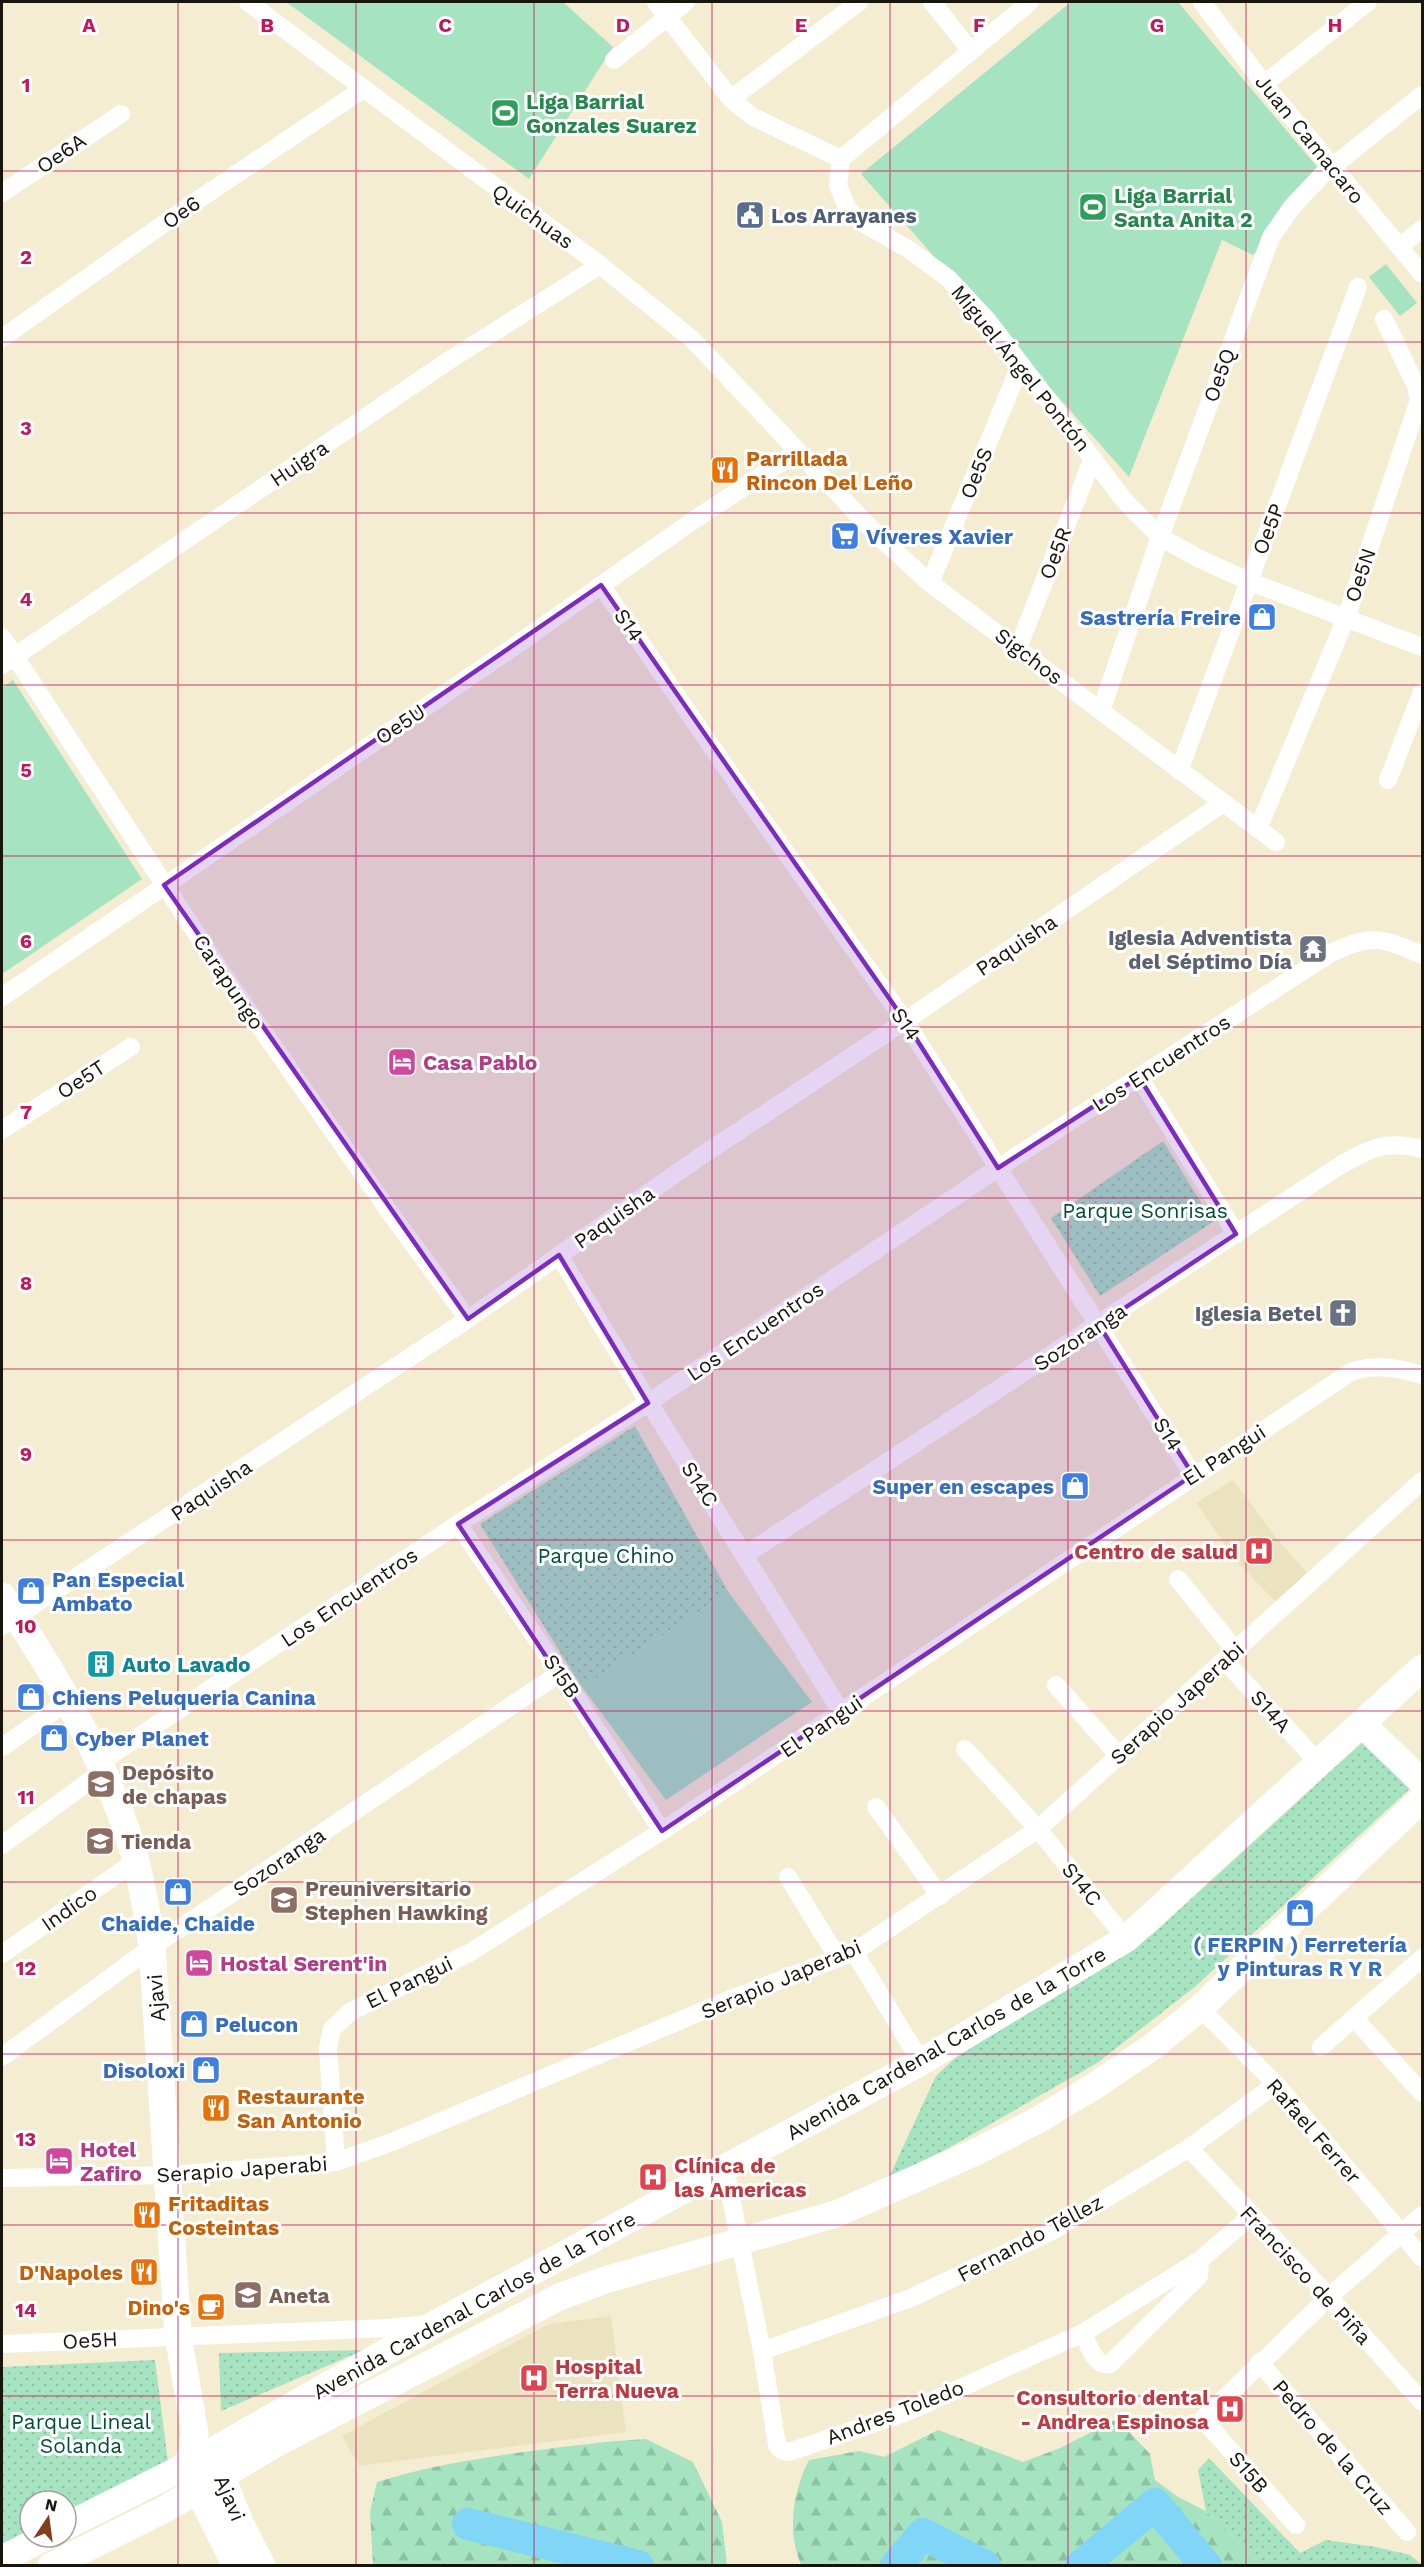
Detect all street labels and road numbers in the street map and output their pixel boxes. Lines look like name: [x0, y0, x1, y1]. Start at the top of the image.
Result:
street label: Juan Camacaro: [1250, 69, 1370, 209]
street label: Oe6A: [31, 127, 91, 179]
street label: Quichuas: [487, 178, 579, 254]
street label: Oe6: [157, 190, 205, 234]
street label: Miguel Ángel Pontón: [946, 280, 1096, 456]
street label: Oe5Q: [1198, 345, 1240, 405]
street label: Huigra: [265, 434, 333, 492]
street label: Oe5S: [954, 444, 998, 502]
street label: Oe5P: [1247, 500, 1289, 558]
street label: Oe5R: [1034, 523, 1076, 583]
street label: Oe5N: [1339, 545, 1381, 605]
street label: S14: [609, 604, 649, 646]
street label: Sigchos: [990, 622, 1068, 690]
street label: Oe5U: [370, 698, 430, 750]
street label: Paquisha: [971, 909, 1061, 981]
street label: Carapungo: [188, 930, 270, 1034]
street label: S14: [886, 1003, 926, 1045]
street label: Los Encuentros: [1087, 1009, 1235, 1117]
street label: Oe5T: [52, 1054, 110, 1104]
street label: Paquisha: [569, 1180, 659, 1254]
street label: Los Encuentros: [682, 1276, 828, 1386]
street label: Sozoranga: [1029, 1298, 1131, 1376]
street label: S14: [1148, 1413, 1188, 1455]
street label: El Pangui: [1178, 1419, 1270, 1491]
street label: Paquisha: [166, 1454, 256, 1526]
street label: S14C: [676, 1457, 724, 1511]
street label: Los Encuentros: [276, 1542, 422, 1652]
street label: Serapio Japerabi: [1105, 1636, 1249, 1770]
street label: S15B: [538, 1649, 586, 1703]
street label: S14A: [1246, 1685, 1297, 1737]
street label: El Pangui: [775, 1689, 867, 1763]
street label: Sozoranga: [228, 1822, 330, 1902]
street label: S14C: [1057, 1857, 1107, 1911]
street label: Indico: [36, 1880, 102, 1936]
street label: Serapio Japerabi: [697, 1934, 865, 2024]
street label: Avenida Cardenal Carlos de la Torre: [782, 1941, 1110, 2145]
street label: El Pangui: [361, 1950, 457, 2014]
street label: Ajavi: [142, 1973, 170, 2023]
street label: Rafael Ferrer: [1261, 2073, 1367, 2189]
street label: Serapio Japerabi: [156, 2151, 328, 2187]
street label: Fernando Téllez: [953, 2189, 1107, 2287]
street label: Francisco de Piña: [1235, 2200, 1377, 2350]
street label: Avenida Cardenal Carlos de la Torre: [308, 2206, 640, 2404]
street label: Oe5H: [62, 2326, 118, 2354]
street label: Andres Toledo: [823, 2374, 967, 2450]
street label: Pedro de la Cruz: [1268, 2374, 1398, 2520]
street label: S15B: [1224, 2446, 1274, 2498]
street label: Ajavi: [209, 2471, 251, 2525]

